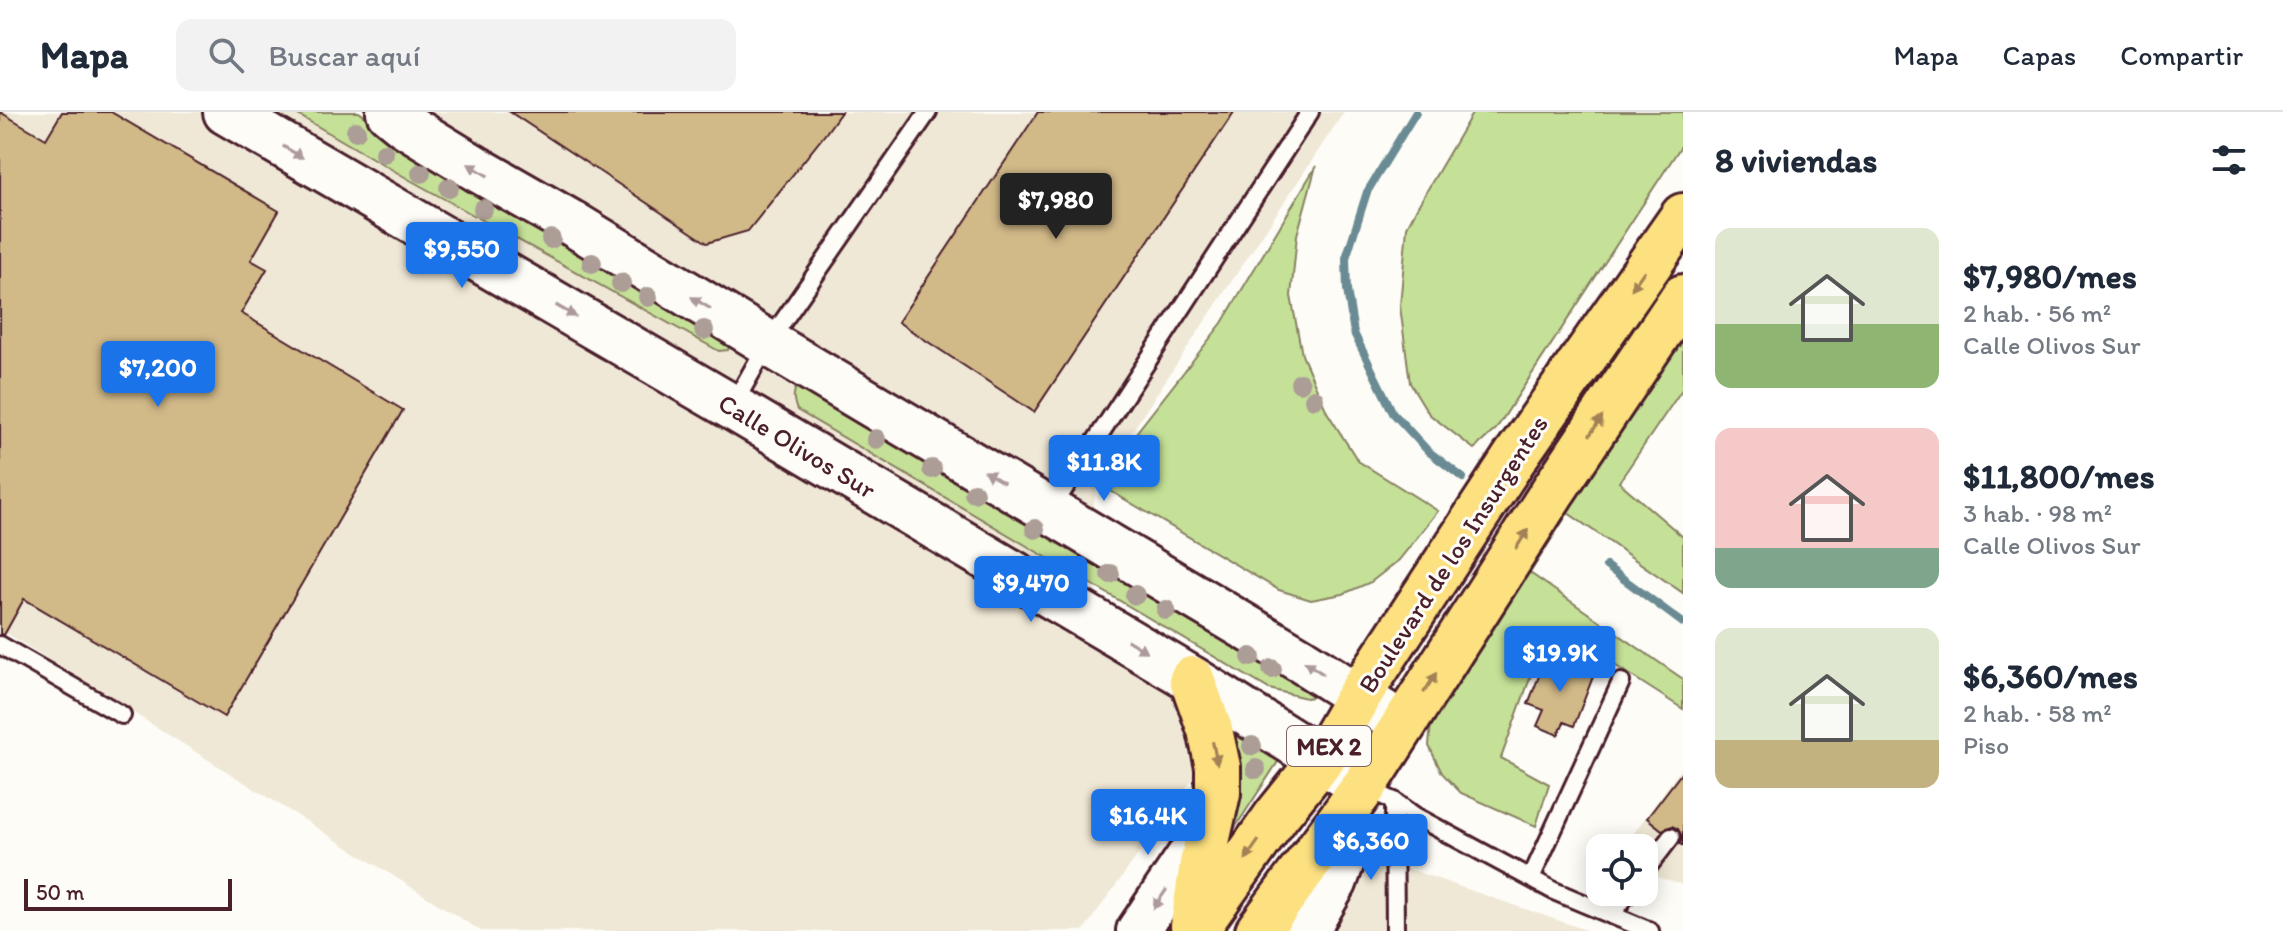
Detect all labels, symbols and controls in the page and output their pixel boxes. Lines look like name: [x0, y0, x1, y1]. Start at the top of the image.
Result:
search box: [176, 19, 736, 91]
text: Mapa: [40, 32, 128, 78]
icon: search: [204, 33, 248, 77]
text: Buscar aquí: [268, 37, 420, 74]
text: Mapa: [1893, 38, 1959, 72]
text: Capas: [2003, 38, 2076, 72]
text: Compartir: [2120, 38, 2243, 72]
icon: filters: [2207, 138, 2251, 182]
text: 8 viviendas: [1715, 140, 1877, 181]
one-way arrow: [282, 145, 304, 159]
one-way arrow: [467, 163, 489, 177]
pin: $7,980: [991, 173, 1121, 241]
text: $7,980: [1018, 183, 1094, 215]
pin: $9,550: [397, 222, 527, 290]
text: $9,550: [424, 232, 500, 264]
text: $7,980/mes: [1963, 256, 2137, 297]
icon: home: [1779, 260, 1875, 356]
one-way arrow: [1631, 269, 1646, 290]
one-way arrow: [690, 296, 712, 310]
text: 2 hab. · 56 m²: [1963, 297, 2111, 329]
one-way arrow: [555, 304, 578, 318]
text: Calle Olivos Sur: [1963, 329, 2141, 361]
pin: $7,200: [93, 341, 223, 409]
text: $7,200: [119, 351, 197, 383]
street label: Calle Olivos Sur: [713, 387, 882, 506]
street label: Boulevard de los Insurgentes: [1351, 409, 1555, 699]
one-way arrow: [1589, 415, 1603, 437]
pin: $11.8K: [1039, 435, 1169, 503]
text: $11.8K: [1067, 445, 1141, 477]
text: $11,800/mes: [1963, 456, 2155, 497]
icon: home: [1779, 460, 1875, 556]
one-way arrow: [983, 471, 1005, 485]
text: 3 hab. · 98 m²: [1963, 497, 2112, 529]
one-way arrow: [1515, 529, 1530, 550]
text: Calle Olivos Sur: [1963, 529, 2141, 561]
pin: $9,470: [966, 556, 1096, 624]
text: $9,470: [992, 566, 1070, 598]
pin: $19.9K: [1495, 626, 1625, 694]
text: $19.9K: [1522, 636, 1598, 668]
one-way arrow: [1126, 639, 1148, 653]
text: $6,360/mes: [1963, 656, 2138, 697]
icon: home: [1779, 660, 1875, 756]
one-way arrow: [1303, 661, 1324, 676]
one-way arrow: [1422, 672, 1437, 694]
text: 2 hab. · 58 m²: [1963, 697, 2112, 729]
road number: MEX 2: [1287, 726, 1371, 766]
text: Piso: [1963, 729, 2009, 761]
one-way arrow: [1209, 741, 1222, 766]
pin: $16.4K: [1083, 789, 1213, 857]
text: $16.4K: [1109, 799, 1187, 831]
pin: $6,360: [1306, 814, 1436, 882]
text: $6,360: [1332, 824, 1410, 856]
map controls: [1586, 834, 1658, 906]
button: locate: [1586, 834, 1658, 906]
one-way arrow: [1245, 839, 1260, 860]
scale bar: [24, 875, 232, 911]
text: 50 m: [36, 879, 85, 906]
one-way arrow: [1153, 888, 1168, 909]

